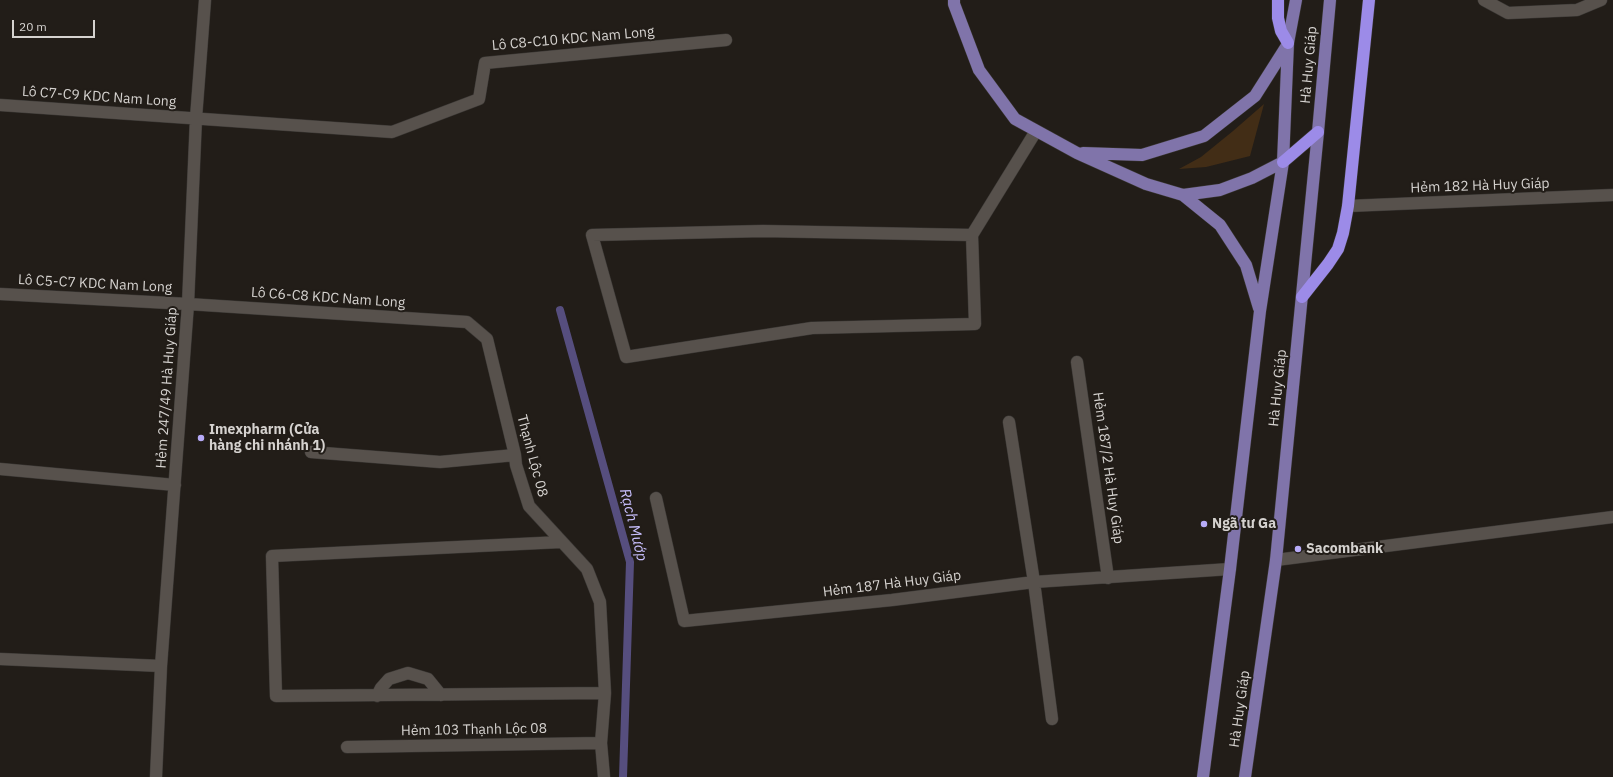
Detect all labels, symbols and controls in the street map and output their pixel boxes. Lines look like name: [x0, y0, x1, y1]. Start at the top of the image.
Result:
scale bar: [14, 12, 97, 38]
text: 20 m: [19, 19, 47, 34]
street label: Lô C8-C10 KDC Nam Long: [491, 24, 655, 54]
street label: Hà Huy Giáp: [1297, 26, 1321, 104]
street label: Lô C7-C9 KDC Nam Long: [21, 83, 177, 111]
street label: Hẻm 182 Hà Huy Giáp: [1410, 175, 1550, 197]
street label: Lô C5-C7 KDC Nam Long: [17, 272, 173, 296]
street label: Lô C6-C8 KDC Nam Long: [250, 284, 406, 312]
street label: Hẻm 247/49 Hà Huy Giáp: [153, 307, 181, 469]
street label: Hà Huy Giáp: [1266, 349, 1290, 427]
street label: Hẻm 187/2 Hà Huy Giáp: [1089, 391, 1127, 545]
street label: Thạnh Lộc 08: [513, 413, 551, 499]
place label: Imexpharm (Cửa hàng chi nhánh 1): [209, 422, 325, 454]
marker: Imexpharm (Cửa hàng chi nhánh 1): [196, 433, 206, 443]
water label: Rạch Mướp: [615, 487, 651, 563]
place label: Ngã tư Ga: [1212, 516, 1276, 532]
marker: Ngã tư Ga: [1199, 519, 1209, 529]
place label: Sacombank: [1306, 541, 1383, 557]
marker: Sacombank: [1293, 544, 1303, 554]
street label: Hẻm 187 Hà Huy Giáp: [822, 567, 962, 601]
street label: Hà Huy Giáp: [1226, 669, 1254, 749]
street label: Hẻm 103 Thạnh Lộc 08: [401, 720, 547, 740]

